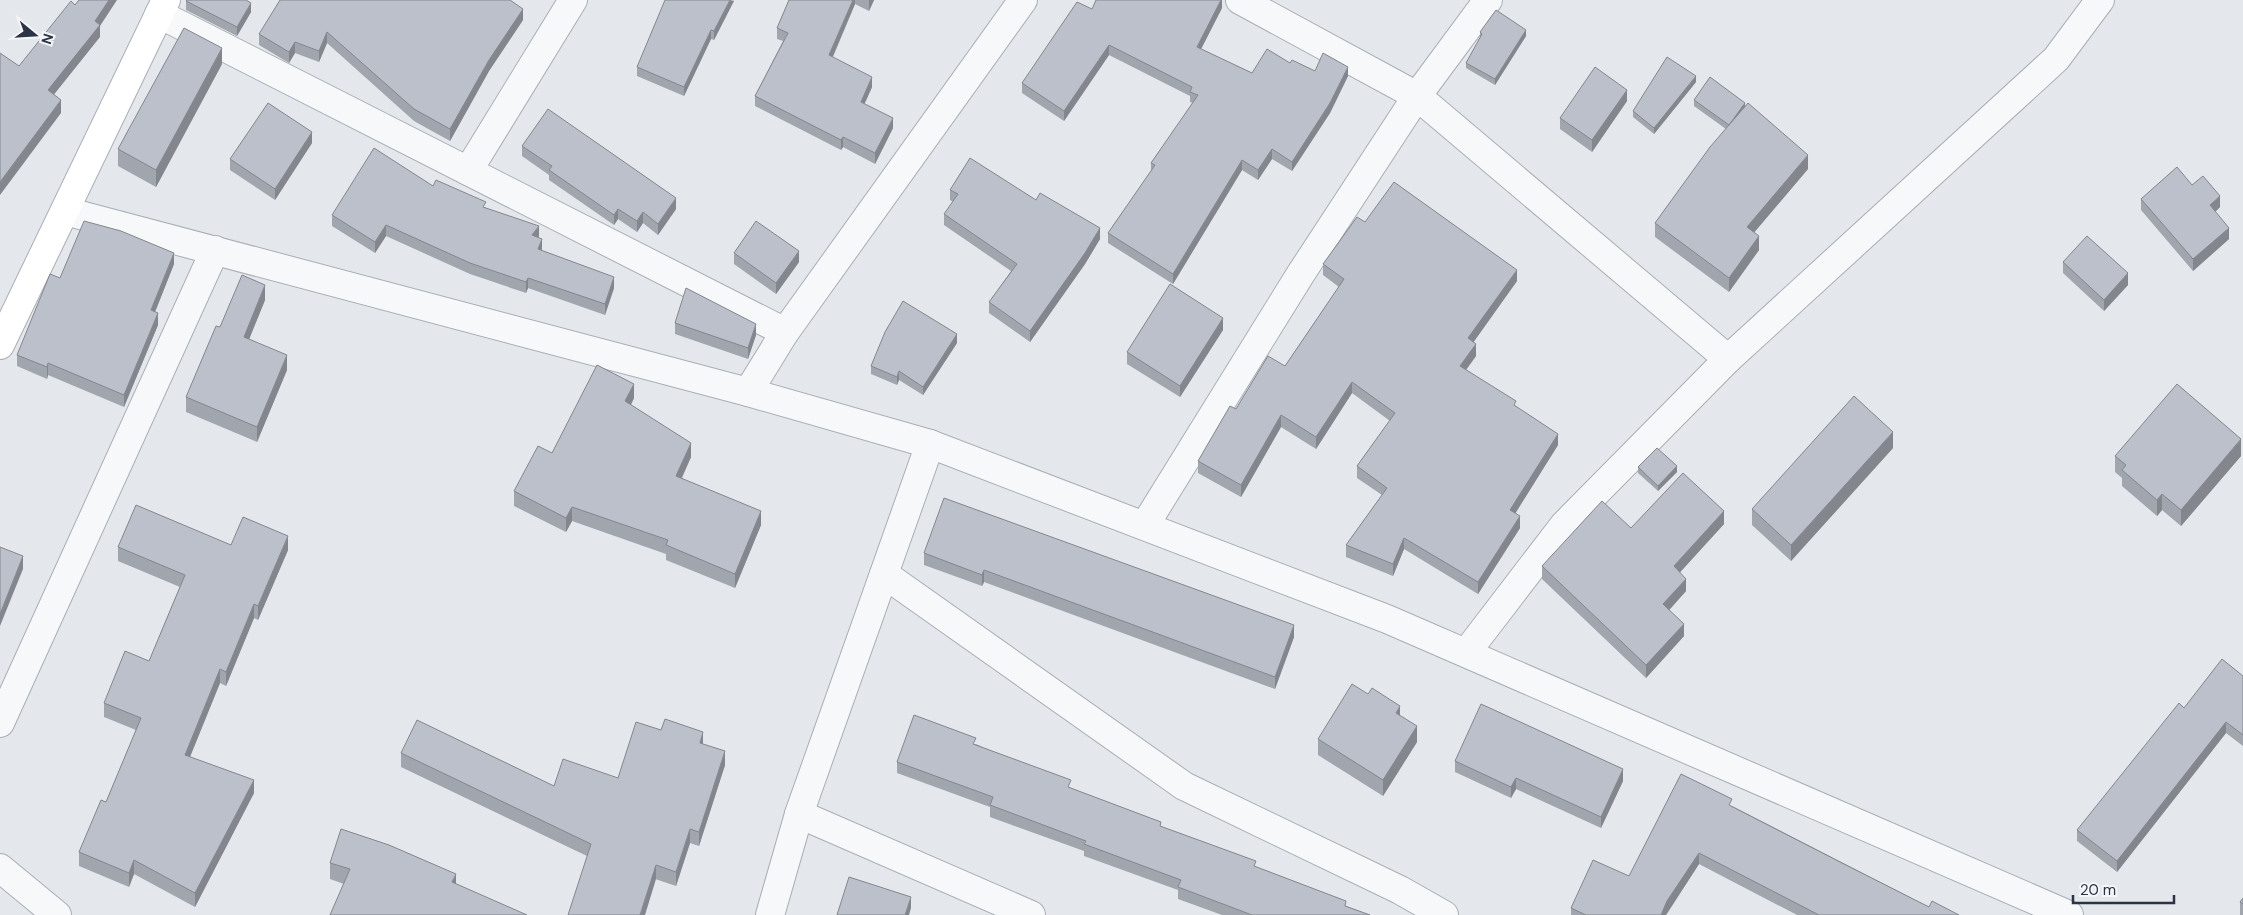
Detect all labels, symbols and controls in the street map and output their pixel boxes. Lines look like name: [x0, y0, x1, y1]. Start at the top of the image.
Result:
north arrow: [10, 10, 60, 60]
text: N: [37, 31, 58, 47]
scale bar: [2073, 872, 2174, 904]
text: 20 m: [2080, 880, 2116, 900]

